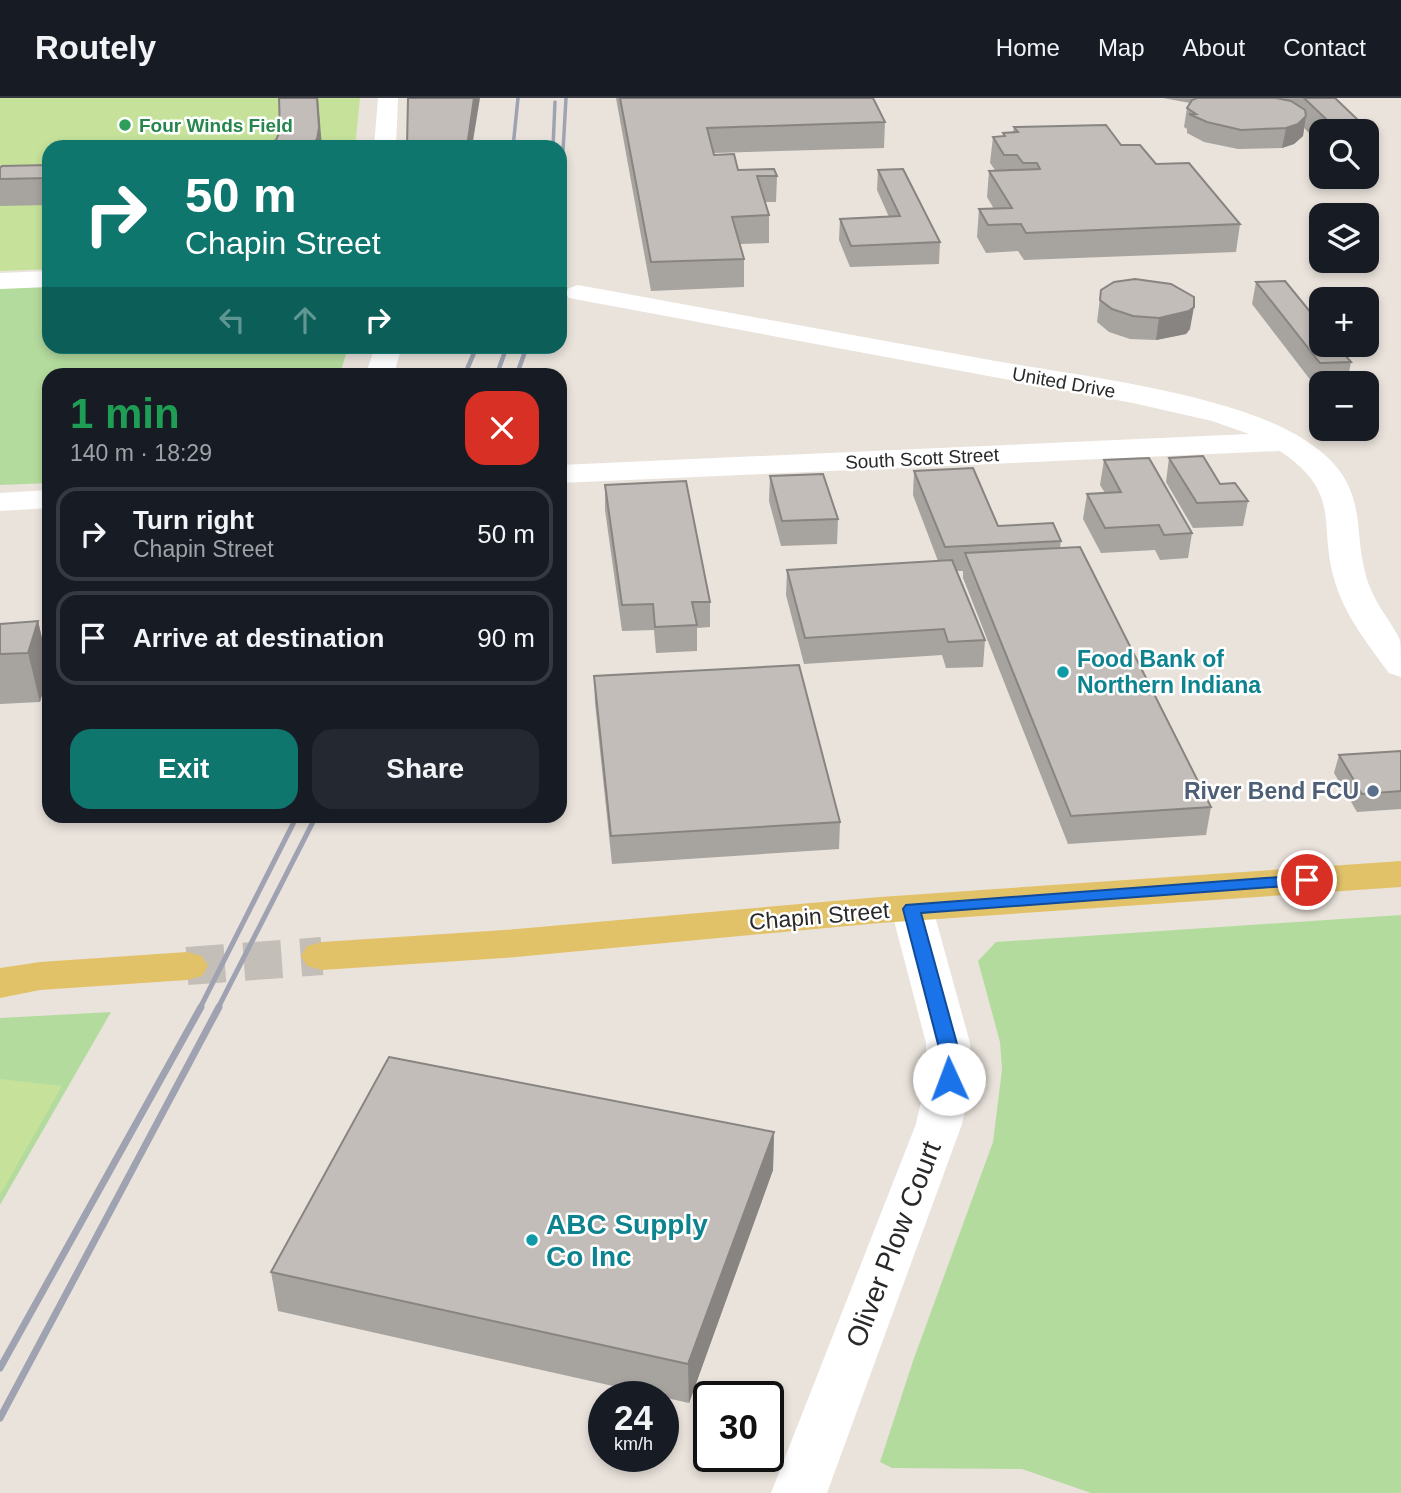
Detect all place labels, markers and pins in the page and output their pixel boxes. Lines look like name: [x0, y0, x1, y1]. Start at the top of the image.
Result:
place label: Four Winds Field: [139, 115, 293, 136]
marker: Four Winds Field: [117, 117, 133, 133]
place label: Food Bank of Northern Indiana: [1077, 646, 1261, 698]
marker: Food Bank of Northern Indiana: [1055, 664, 1071, 680]
place label: River Bend FCU: [1184, 778, 1359, 804]
marker: River Bend FCU: [1365, 783, 1381, 799]
pin: [1277, 850, 1337, 910]
place label: ABC Supply Co Inc: [546, 1209, 708, 1272]
marker: ABC Supply Co Inc: [524, 1232, 540, 1248]

